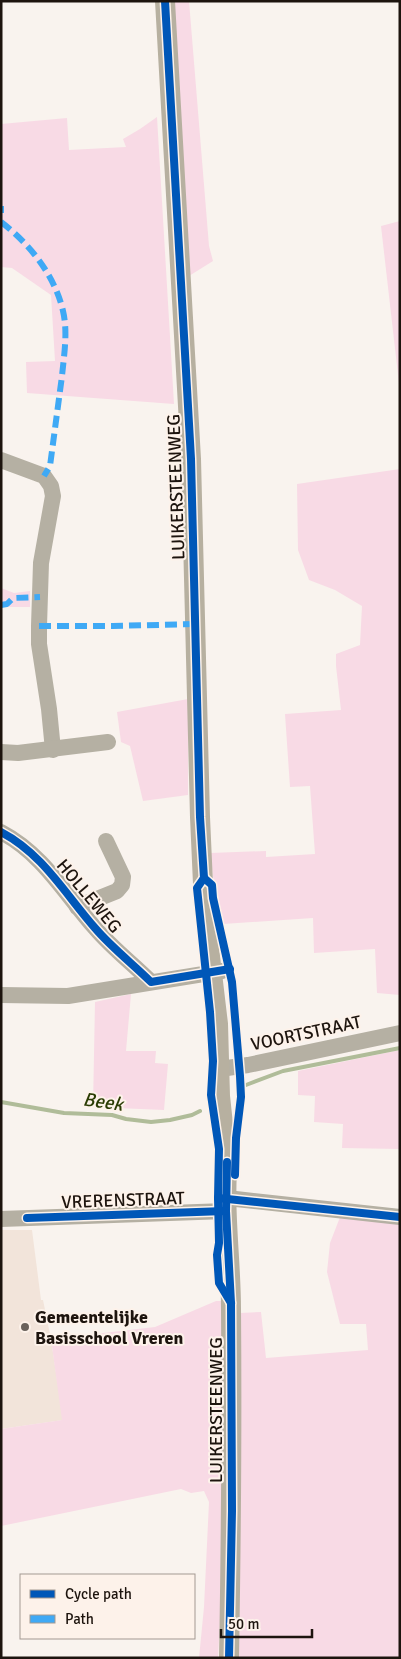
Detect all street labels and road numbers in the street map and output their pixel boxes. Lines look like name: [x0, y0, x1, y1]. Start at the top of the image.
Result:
street label: LUIKERSTEENWEG: [162, 414, 190, 560]
street label: HOLLEWEG: [52, 855, 126, 937]
street label: VOORTSTRAAT: [249, 1011, 363, 1055]
street label: VRERENSTRAAT: [61, 1187, 185, 1213]
street label: LUIKERSTEENWEG: [205, 1337, 227, 1483]

